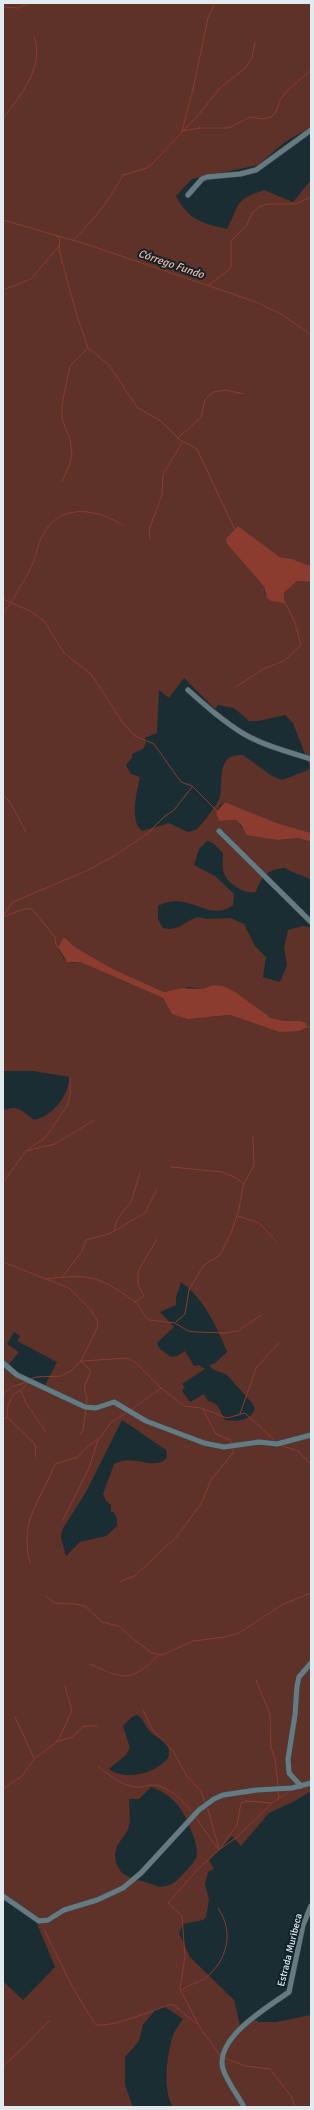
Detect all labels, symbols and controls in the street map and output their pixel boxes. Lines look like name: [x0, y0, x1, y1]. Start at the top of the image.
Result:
water label: Córrego Fundo: [136, 247, 207, 282]
street label: Estrada Muribeca: [275, 1912, 305, 1988]

